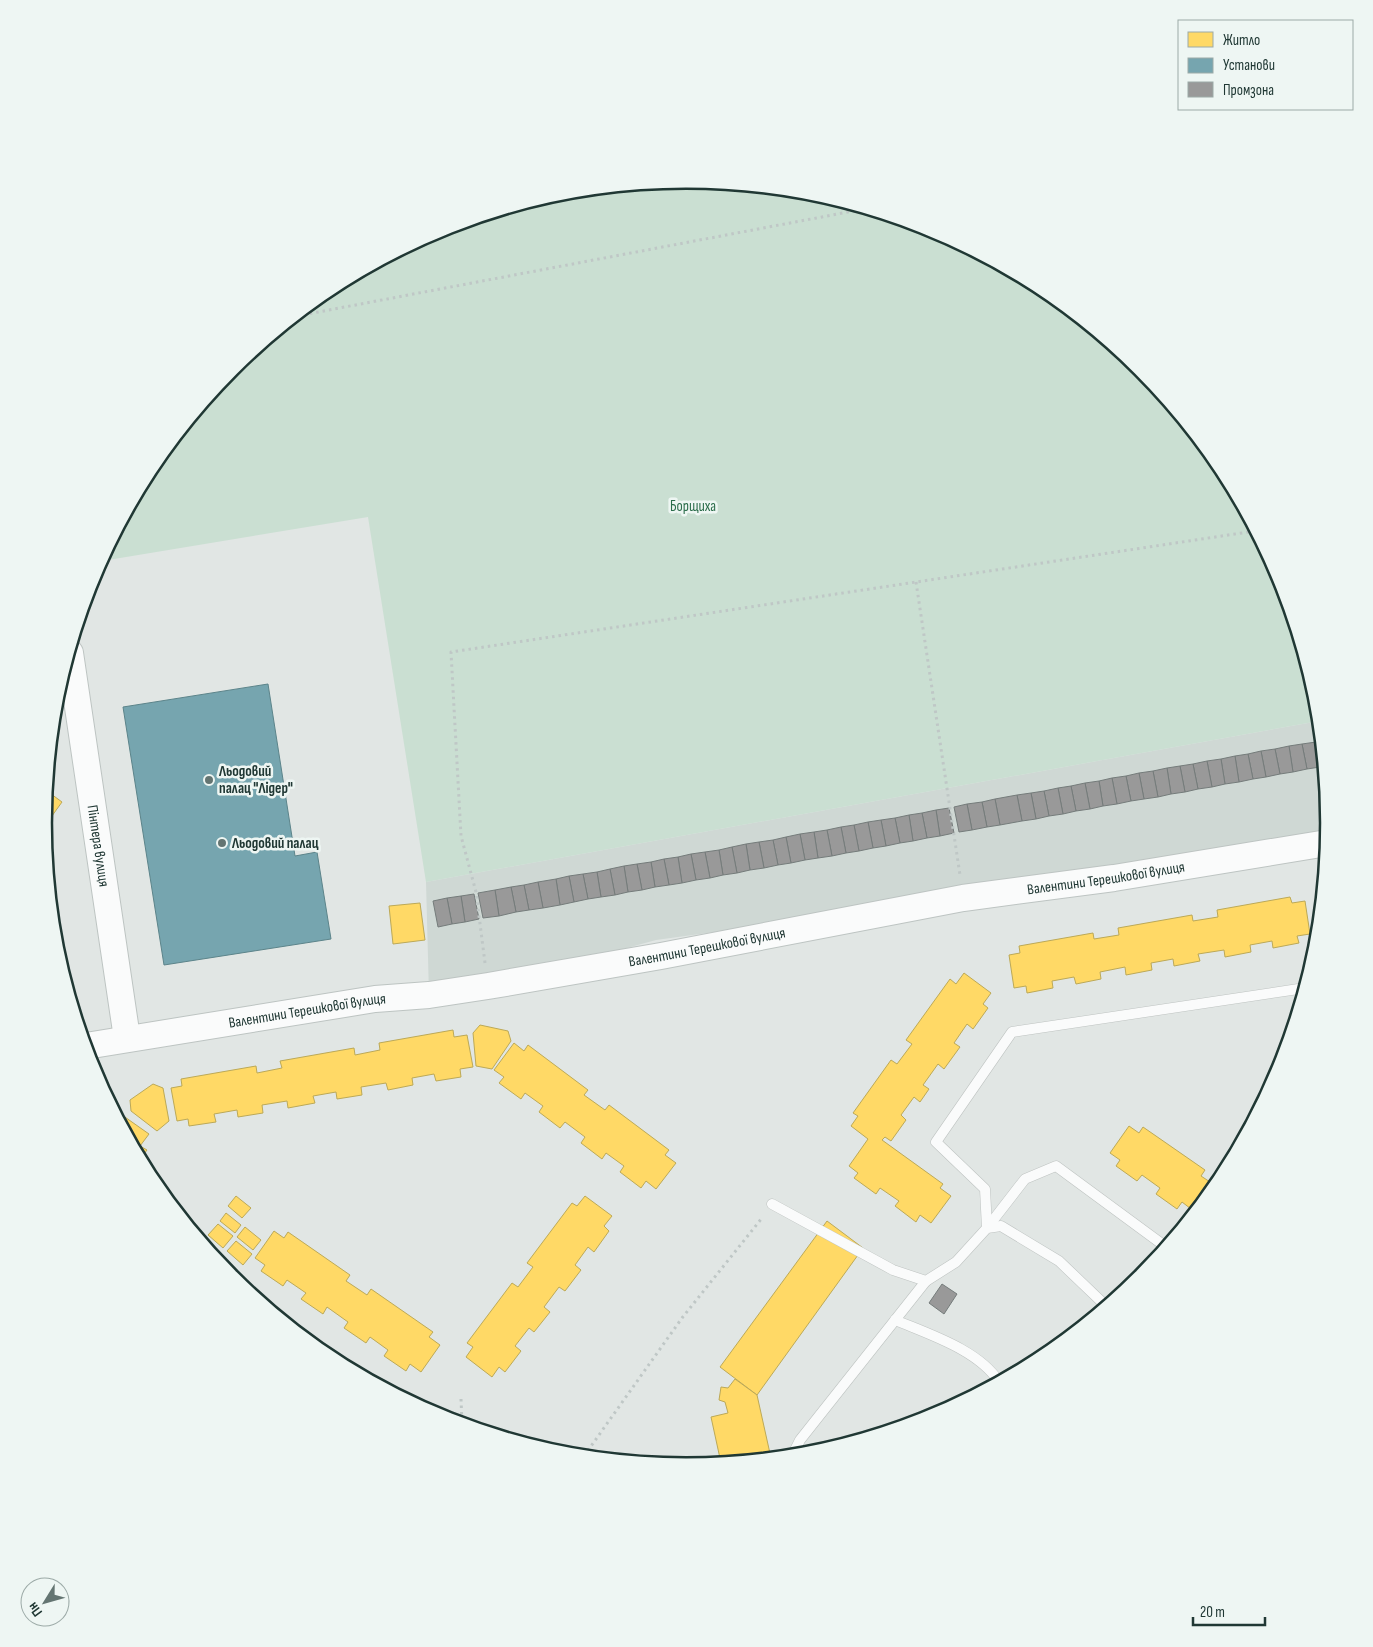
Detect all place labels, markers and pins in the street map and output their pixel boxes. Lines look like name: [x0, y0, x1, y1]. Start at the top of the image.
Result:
place label: Льодовий палац "Лідер": [218, 762, 293, 798]
marker: Льодовий палац "Лідер": [203, 774, 215, 786]
place label: Льодовий палац: [231, 834, 319, 853]
marker: Льодовий палац: [216, 837, 228, 849]

